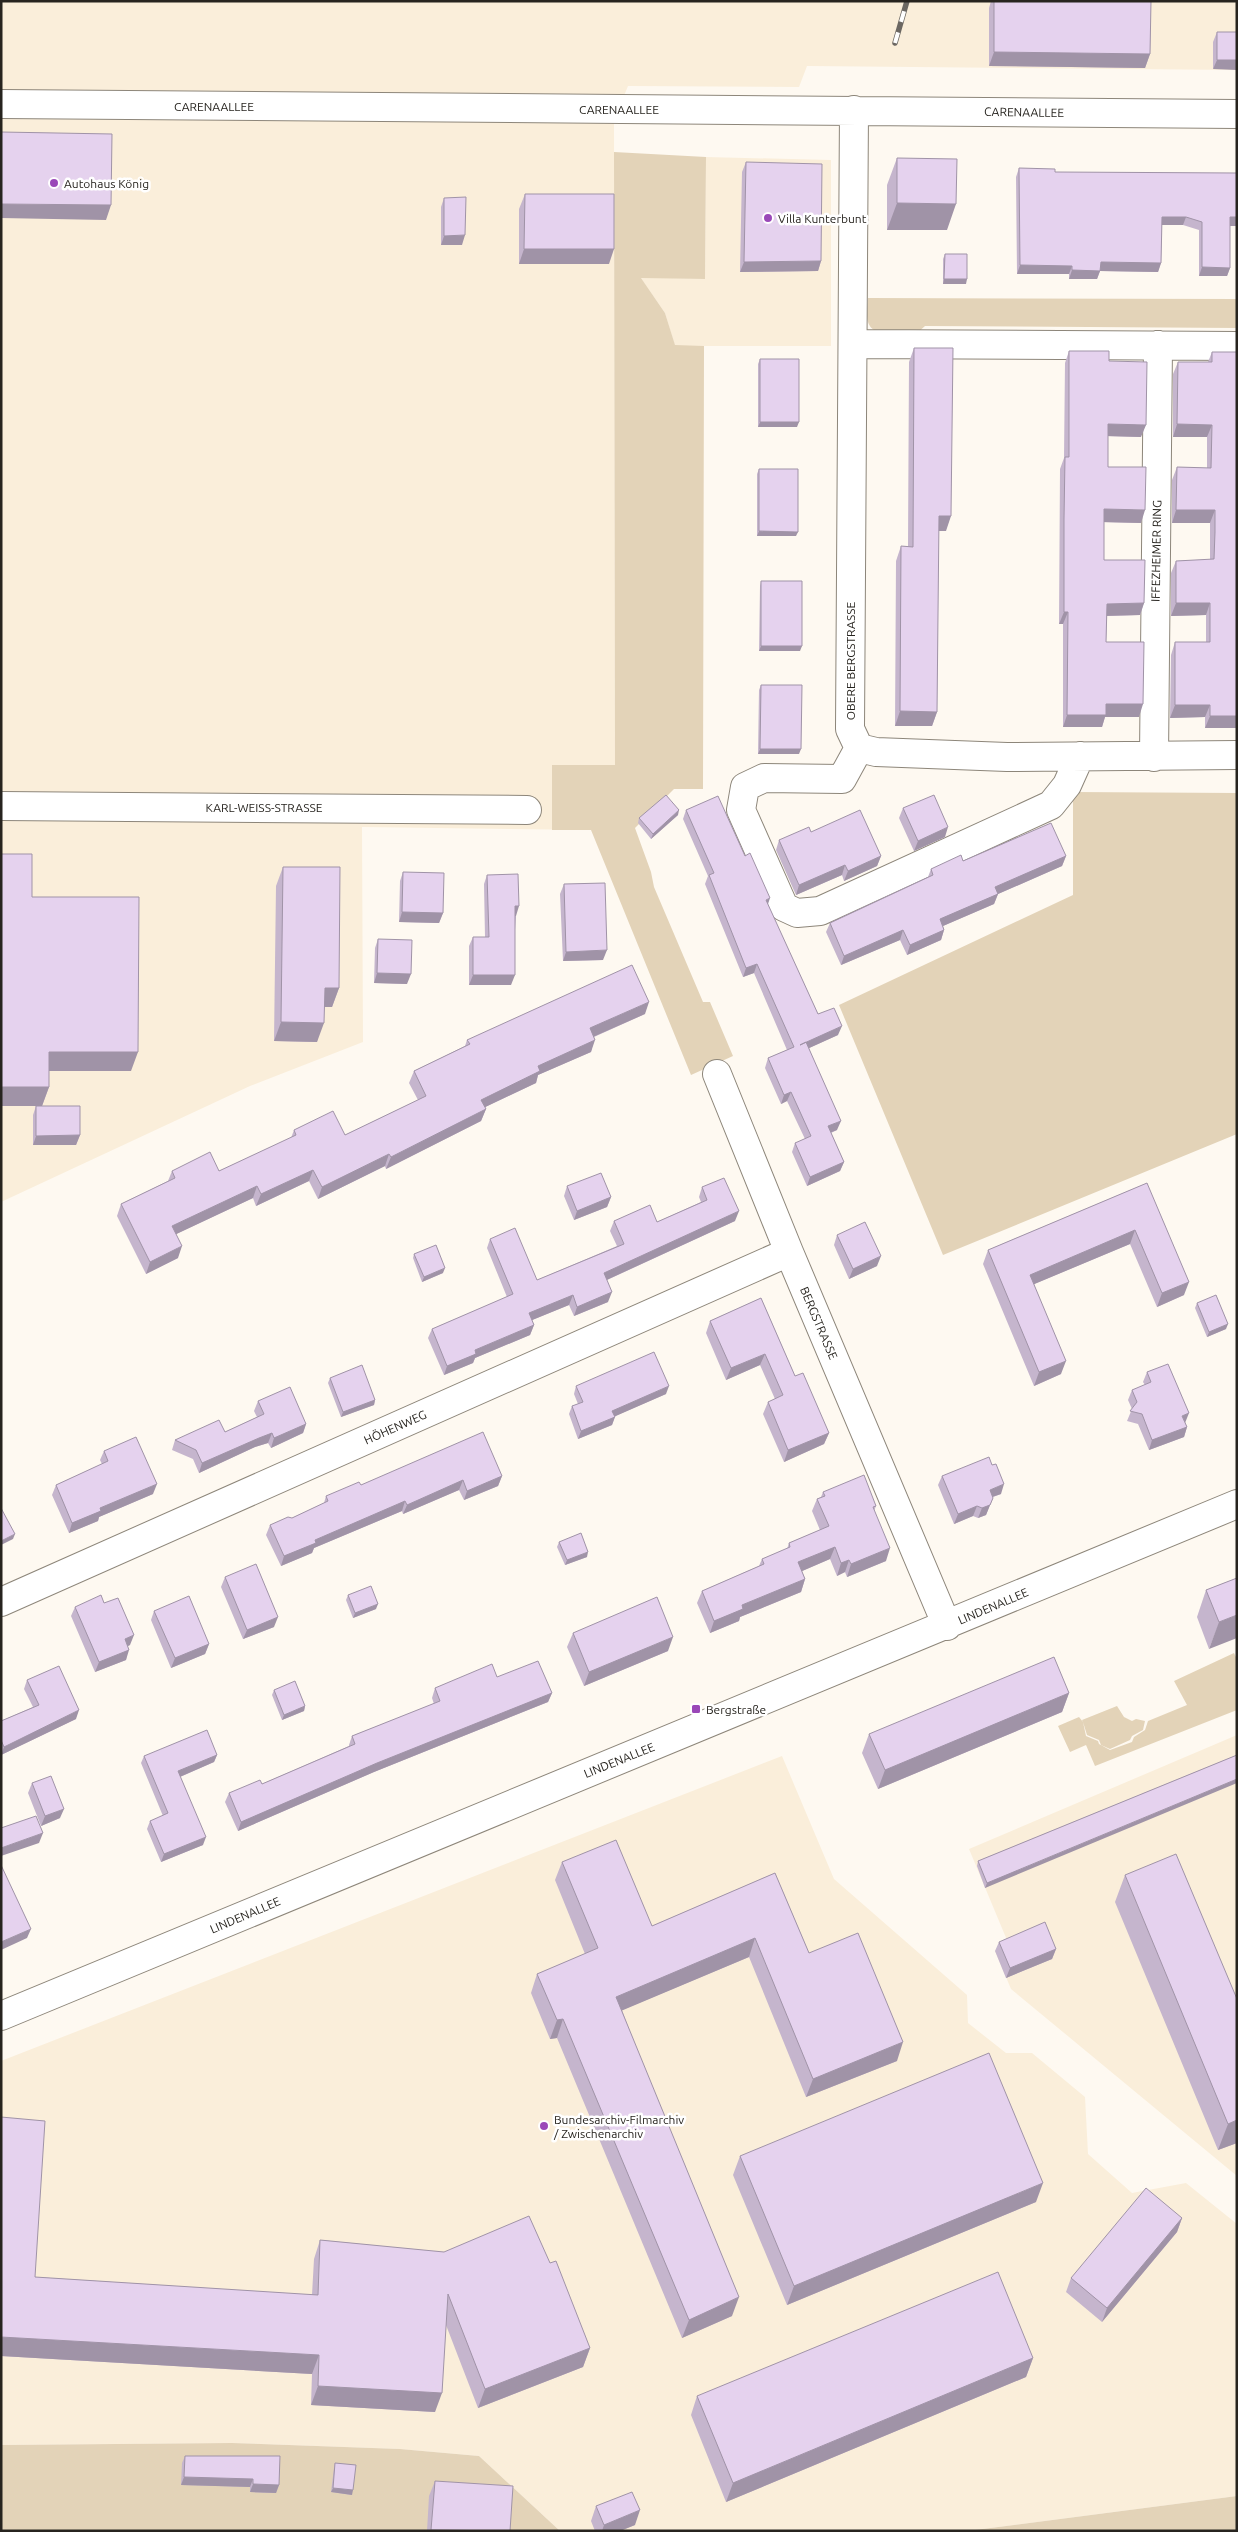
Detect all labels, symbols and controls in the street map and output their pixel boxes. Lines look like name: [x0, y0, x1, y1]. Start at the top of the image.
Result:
street label: CARENAALLEE: [174, 100, 254, 113]
street label: CARENAALLEE: [579, 103, 659, 116]
street label: CARENAALLEE: [984, 105, 1064, 119]
marker: Autohaus König: [48, 177, 60, 189]
place label: Autohaus König: [64, 177, 149, 190]
marker: Villa Kunterbunt: [762, 212, 774, 224]
place label: Villa Kunterbunt: [778, 212, 867, 225]
street label: IFFEZHEIMER RING: [1149, 500, 1163, 602]
street label: OBERE BERGSTRASSE: [844, 602, 857, 720]
street label: KARL-WEISS-STRASSE: [206, 801, 323, 814]
street label: BERGSTRASSE: [798, 1285, 840, 1362]
street label: HÖHENWEG: [362, 1407, 428, 1447]
street label: LINDENALLEE: [956, 1585, 1030, 1627]
marker: Bergstraße: [690, 1703, 702, 1715]
place label: Bergstraße: [706, 1703, 766, 1716]
street label: LINDENALLEE: [582, 1740, 656, 1780]
street label: LINDENALLEE: [208, 1894, 282, 1936]
place label: Bundesarchiv-Filmarchiv / Zwischenarchiv: [553, 2113, 684, 2140]
marker: Bundesarchiv-Filmarchiv / Zwischenarchiv: [538, 2120, 550, 2132]

